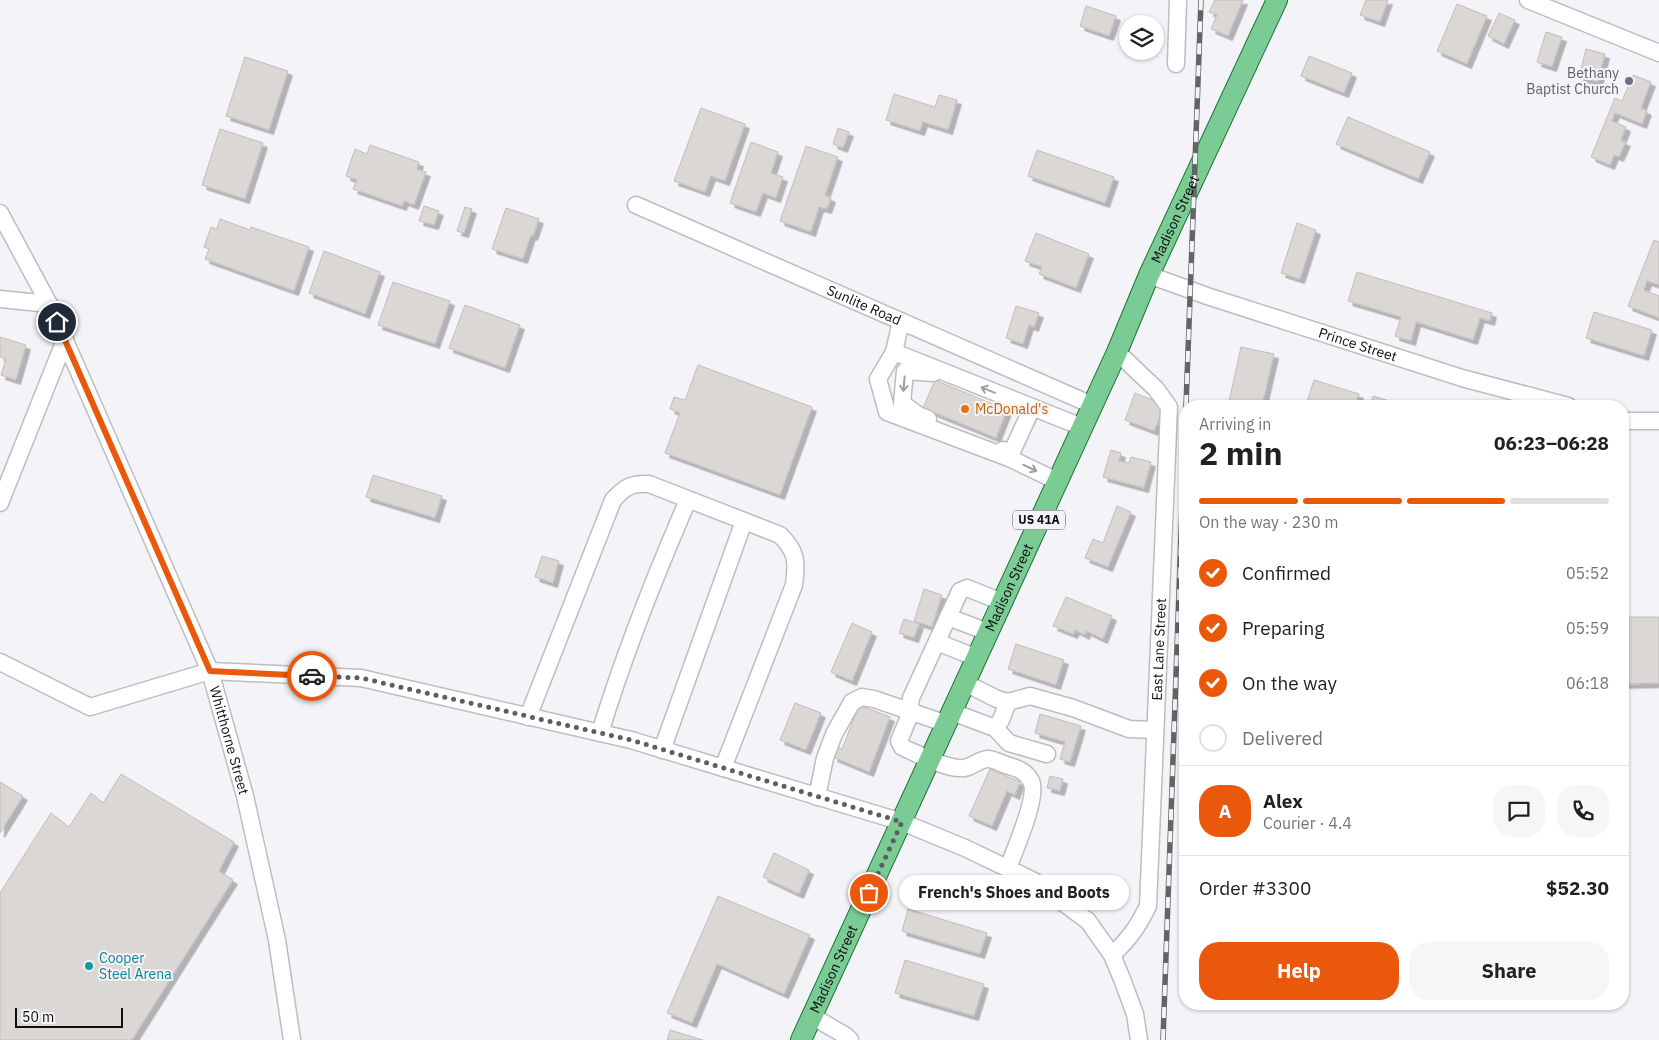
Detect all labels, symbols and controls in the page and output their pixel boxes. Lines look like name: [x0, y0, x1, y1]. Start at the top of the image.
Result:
map controls: [1119, 15, 1164, 60]
button: layers: [1119, 15, 1164, 60]
place label: Bethany Baptist Church: [1526, 64, 1619, 98]
marker: Bethany Baptist Church: [1623, 75, 1635, 87]
street label: Madison Street: [1147, 172, 1203, 266]
street label: Sunlite Road: [824, 281, 904, 329]
pin: [36, 301, 78, 343]
icon: home: [43, 308, 71, 336]
street label: Prince Street: [1316, 323, 1399, 366]
one-way arrow: [899, 376, 909, 392]
one-way arrow: [980, 385, 996, 394]
place label: McDonald's: [975, 400, 1048, 418]
marker: McDonald's: [959, 403, 971, 415]
text: Arriving in: [1199, 414, 1271, 434]
text: 06:23–06:28: [1494, 431, 1609, 455]
text: 2 min: [1199, 432, 1283, 474]
one-way arrow: [1022, 464, 1037, 473]
road number: US 41A: [1013, 510, 1065, 530]
text: On the way · 230 m: [1199, 512, 1338, 532]
street label: Madison Street: [981, 541, 1037, 634]
icon: check: [1199, 559, 1227, 587]
text: Confirmed: [1242, 561, 1331, 585]
text: 05:52: [1566, 563, 1609, 583]
street label: East Lane Street: [1148, 598, 1170, 701]
icon: check: [1199, 614, 1227, 642]
text: Preparing: [1242, 616, 1324, 640]
text: 05:59: [1566, 618, 1609, 638]
courier: [287, 651, 337, 701]
icon: car: [298, 662, 326, 690]
icon: check: [1199, 669, 1227, 697]
text: On the way: [1242, 671, 1337, 695]
text: 06:18: [1566, 673, 1609, 693]
street label: Whitthorne Street: [206, 684, 253, 797]
text: Delivered: [1242, 726, 1323, 750]
button: chat: [1493, 785, 1545, 837]
button: phone: [1557, 785, 1609, 837]
text: Alex: [1263, 789, 1303, 813]
text: A: [1218, 799, 1232, 823]
text: Courier · 4.4: [1263, 813, 1352, 833]
pin: [848, 872, 890, 914]
callout: French's Shoes and Boots: [899, 876, 1129, 910]
text: Order #3300: [1199, 876, 1311, 900]
text: $52.30: [1546, 876, 1609, 900]
icon: bag: [855, 879, 883, 907]
text: French's Shoes and Boots: [918, 882, 1110, 902]
street label: Madison Street: [806, 922, 862, 1016]
button: Help: [1199, 942, 1399, 1000]
button: Share: [1409, 942, 1609, 1000]
place label: Cooper Steel Arena: [99, 949, 172, 983]
marker: Cooper Steel Arena: [83, 960, 95, 972]
scale bar: [15, 1005, 122, 1028]
text: 50 m: [22, 1008, 54, 1026]

